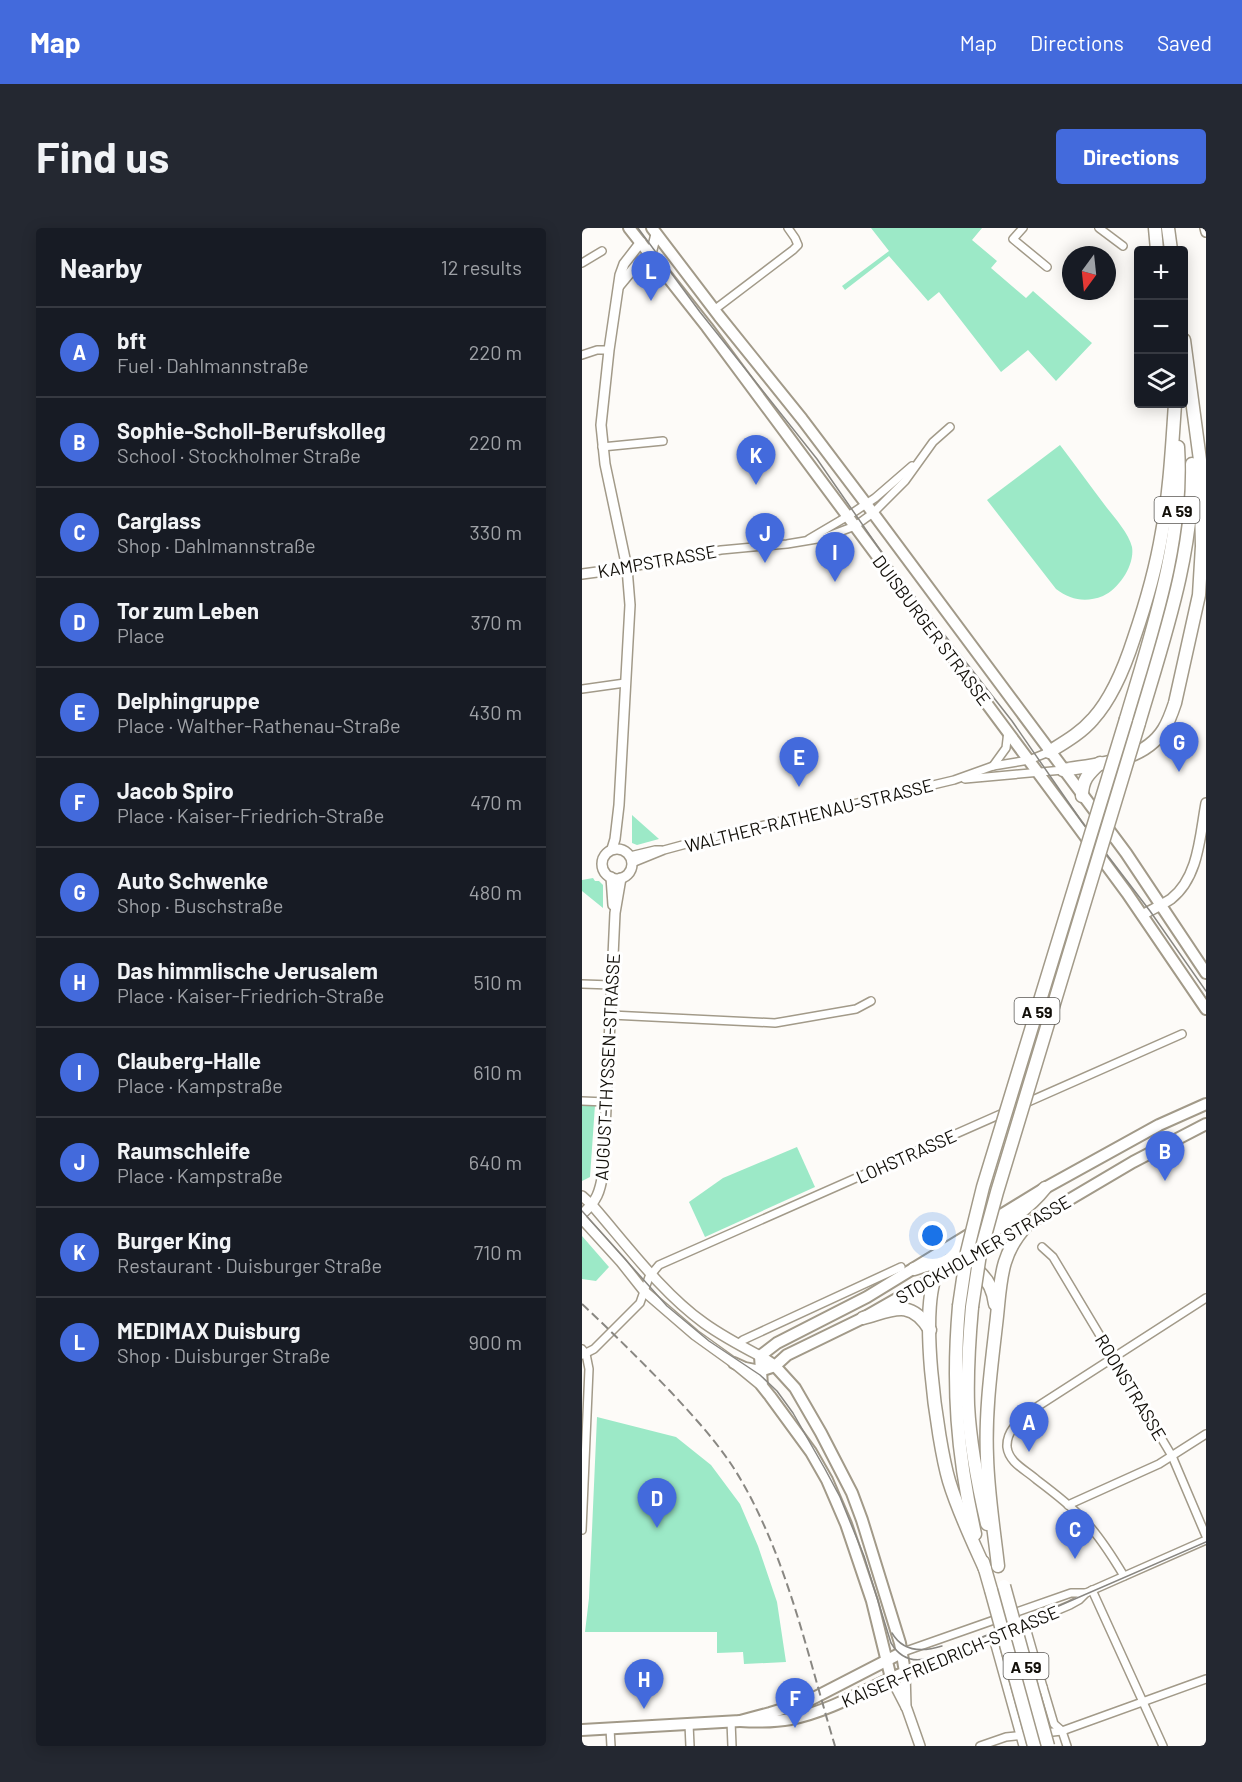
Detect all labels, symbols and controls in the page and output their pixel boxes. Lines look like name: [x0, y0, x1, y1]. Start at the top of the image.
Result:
text: Map: [30, 25, 81, 59]
text: Map: [960, 30, 997, 55]
text: Directions: [1030, 30, 1124, 55]
text: Saved: [1157, 30, 1212, 55]
button: Directions: [1056, 129, 1206, 184]
text: Find us: [36, 131, 169, 181]
north arrow: [1062, 246, 1116, 300]
map controls: [1134, 246, 1188, 408]
button: +: [1134, 246, 1188, 300]
pin: L: [632, 251, 670, 301]
text: Nearby: [60, 252, 142, 283]
text: 12 results: [441, 255, 522, 279]
button: −: [1134, 300, 1188, 354]
text: bft: [117, 327, 146, 353]
text: A: [73, 340, 86, 364]
text: 220 m: [469, 340, 522, 364]
text: Fuel · Dahlmannstraße: [117, 353, 309, 377]
button: layers: [1134, 354, 1188, 408]
text: Sophie-Scholl-Berufskolleg: [117, 417, 386, 443]
text: B: [73, 430, 86, 454]
text: 220 m: [469, 430, 522, 454]
pin: K: [736, 436, 776, 485]
text: School · Stockholmer Straße: [117, 443, 361, 467]
road number: A 59: [1154, 497, 1200, 523]
text: Carglass: [117, 507, 201, 533]
pin: J: [746, 514, 784, 563]
text: C: [73, 520, 86, 544]
text: 330 m: [470, 520, 522, 544]
pin: I: [816, 532, 854, 582]
text: Shop · Dahlmannstraße: [117, 533, 316, 557]
street label: KAMPSTRASSE: [596, 540, 718, 582]
street label: DUISBURGER STRASSE: [868, 550, 996, 710]
text: Tor zum Leben: [117, 597, 259, 623]
text: D: [73, 610, 86, 634]
text: 370 m: [470, 610, 522, 634]
text: Place: [117, 623, 165, 647]
text: Delphingruppe: [117, 687, 260, 713]
text: E: [74, 700, 85, 724]
text: 430 m: [469, 700, 522, 724]
text: Place · Walther-Rathenau-Straße: [117, 713, 401, 737]
pin: G: [1160, 722, 1198, 772]
pin: E: [780, 738, 818, 787]
street label: WALTHER-RATHENAU-STRASSE: [683, 773, 935, 857]
text: Jacob Spiro: [117, 777, 234, 803]
text: F: [74, 790, 85, 814]
text: 470 m: [470, 790, 522, 814]
text: Place · Kaiser-Friedrich-Straße: [117, 803, 384, 827]
text: Auto Schwenke: [117, 867, 268, 893]
text: G: [73, 880, 86, 904]
text: 480 m: [469, 880, 522, 904]
text: Shop · Buschstraße: [117, 893, 283, 917]
street label: AUGUST-THYSSEN-STRASSE: [590, 953, 624, 1181]
text: Das himmlische Jerusalem: [117, 957, 378, 983]
text: H: [73, 970, 86, 994]
text: 510 m: [473, 970, 522, 994]
text: Place · Kaiser-Friedrich-Straße: [117, 983, 384, 1007]
road number: A 59: [1014, 998, 1060, 1024]
text: Clauberg-Halle: [117, 1047, 261, 1073]
text: I: [77, 1060, 82, 1084]
text: 610 m: [473, 1060, 522, 1084]
text: Place · Kampstraße: [117, 1073, 283, 1097]
street label: LOHSTRASSE: [852, 1124, 960, 1188]
pin: B: [1146, 1132, 1184, 1181]
text: Raumschleife: [117, 1137, 250, 1163]
text: J: [74, 1150, 85, 1174]
text: 640 m: [469, 1150, 522, 1174]
text: Place · Kampstraße: [117, 1163, 283, 1187]
street label: STOCKHOLMER STRASSE: [892, 1190, 1074, 1308]
your location: [918, 1221, 947, 1250]
text: Burger King: [117, 1227, 231, 1253]
text: K: [73, 1240, 86, 1264]
text: 710 m: [474, 1240, 522, 1264]
text: Restaurant · Duisburger Straße: [117, 1253, 382, 1277]
text: MEDIMAX Duisburg: [117, 1317, 300, 1343]
text: L: [74, 1330, 85, 1354]
text: 900 m: [468, 1330, 522, 1354]
street label: ROONSTRASSE: [1091, 1330, 1171, 1444]
text: Shop · Duisburger Straße: [117, 1343, 331, 1367]
pin: A: [1010, 1402, 1048, 1452]
pin: D: [638, 1478, 676, 1528]
pin: C: [1056, 1510, 1094, 1559]
street label: KAISER-FRIEDRICH-STRASSE: [838, 1600, 1062, 1712]
road number: A 59: [1004, 1653, 1048, 1679]
pin: H: [624, 1660, 664, 1709]
pin: F: [776, 1678, 814, 1728]

